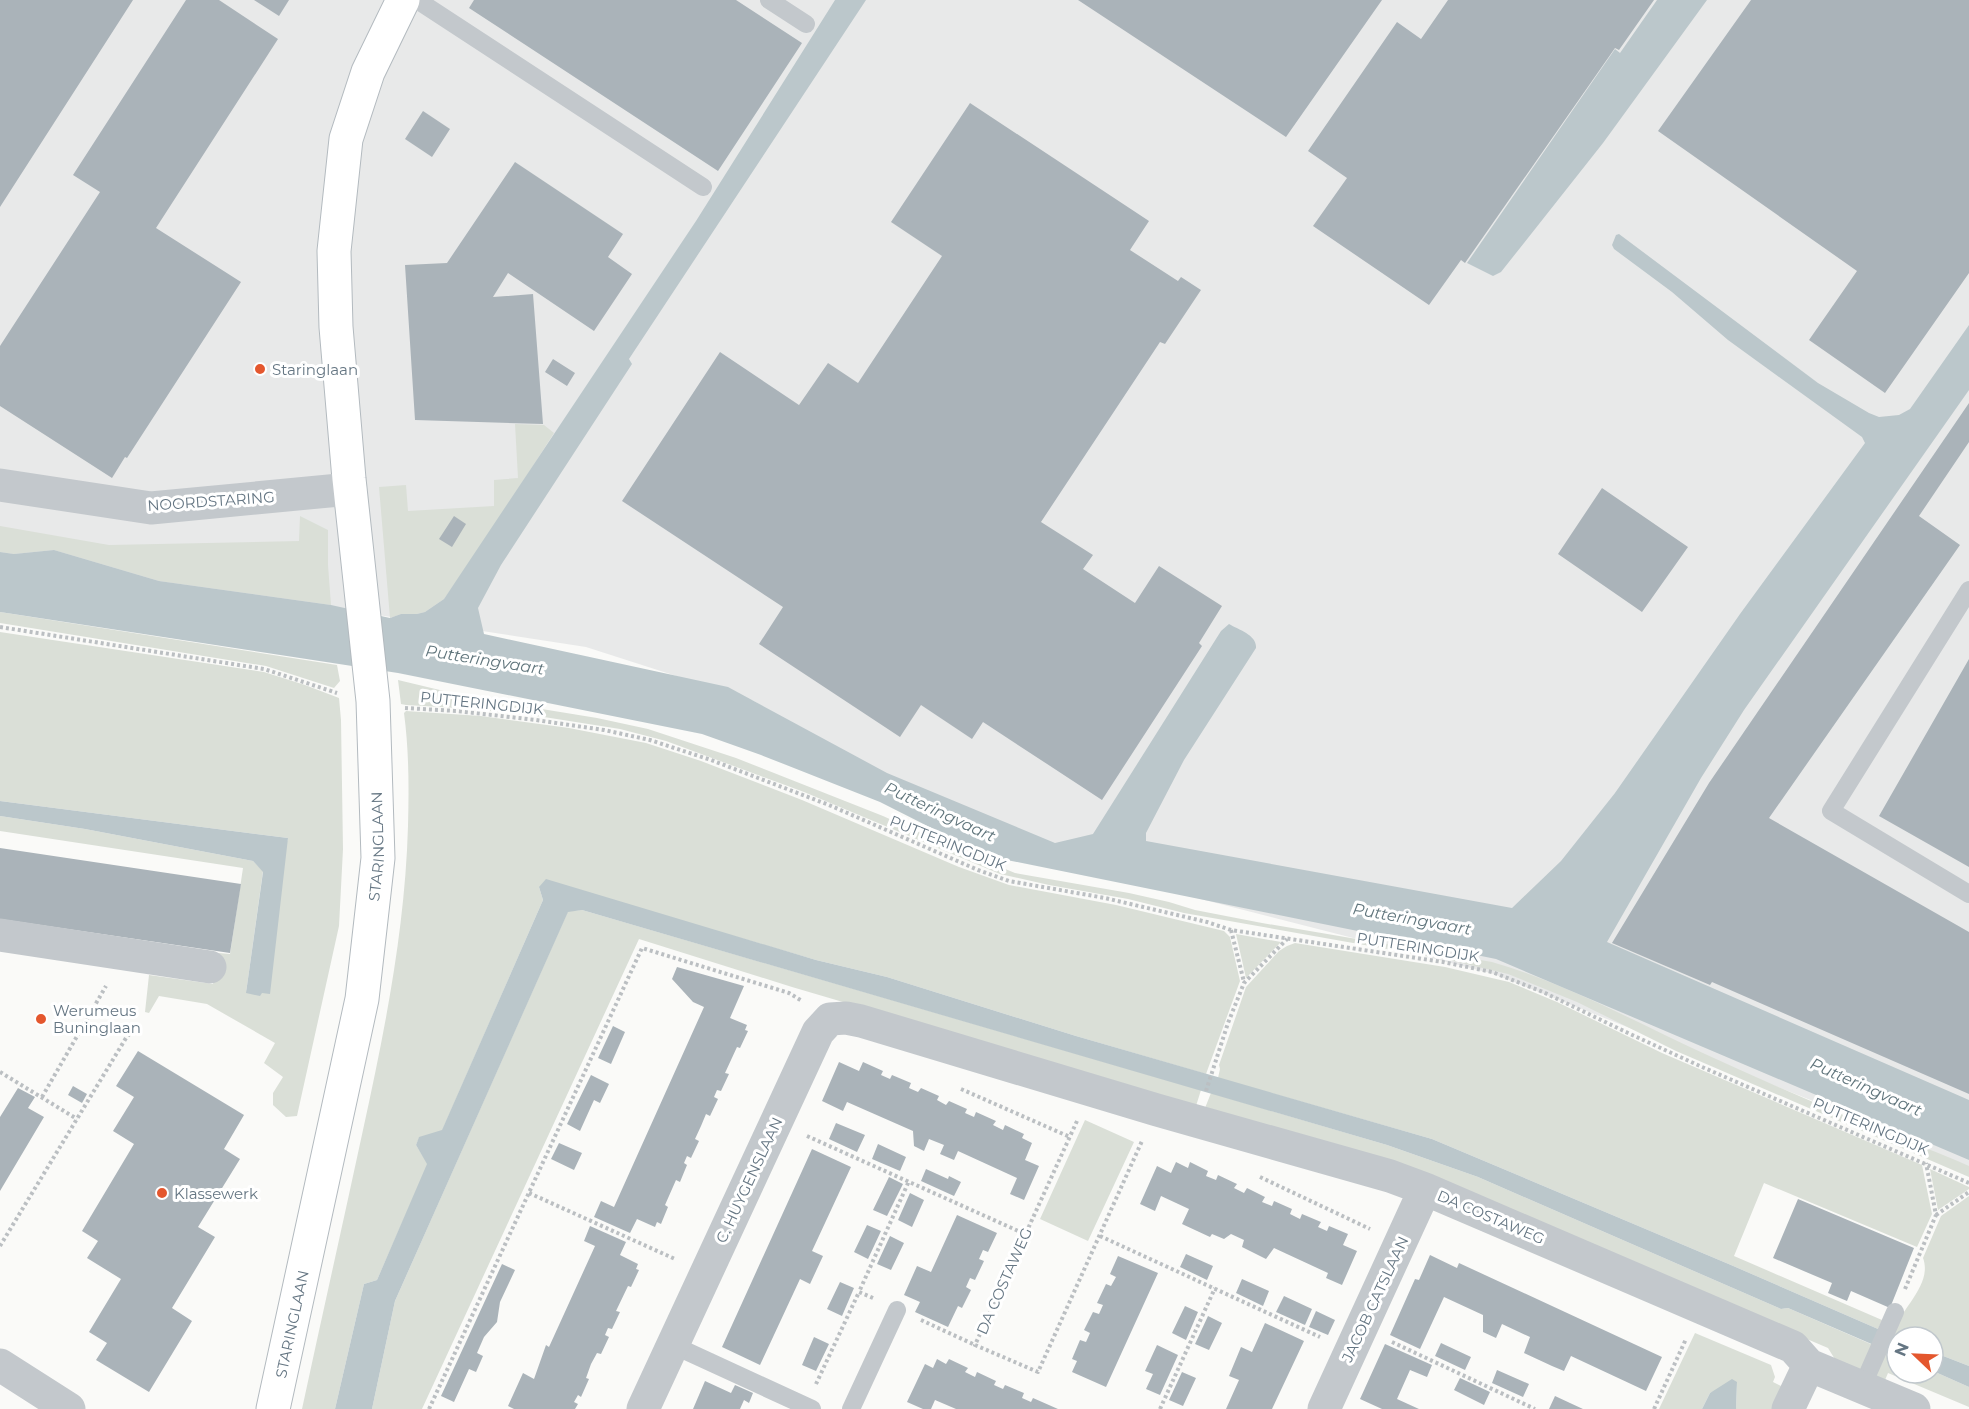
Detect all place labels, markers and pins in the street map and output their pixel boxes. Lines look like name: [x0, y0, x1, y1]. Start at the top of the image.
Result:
place label: Staringlaan: [272, 360, 358, 379]
marker: Staringlaan: [253, 362, 267, 376]
place label: Werumeus Buninglaan: [53, 1001, 141, 1037]
marker: Werumeus Buninglaan: [34, 1012, 48, 1026]
place label: Klassewerk: [174, 1184, 258, 1203]
marker: Klassewerk: [155, 1186, 169, 1200]

